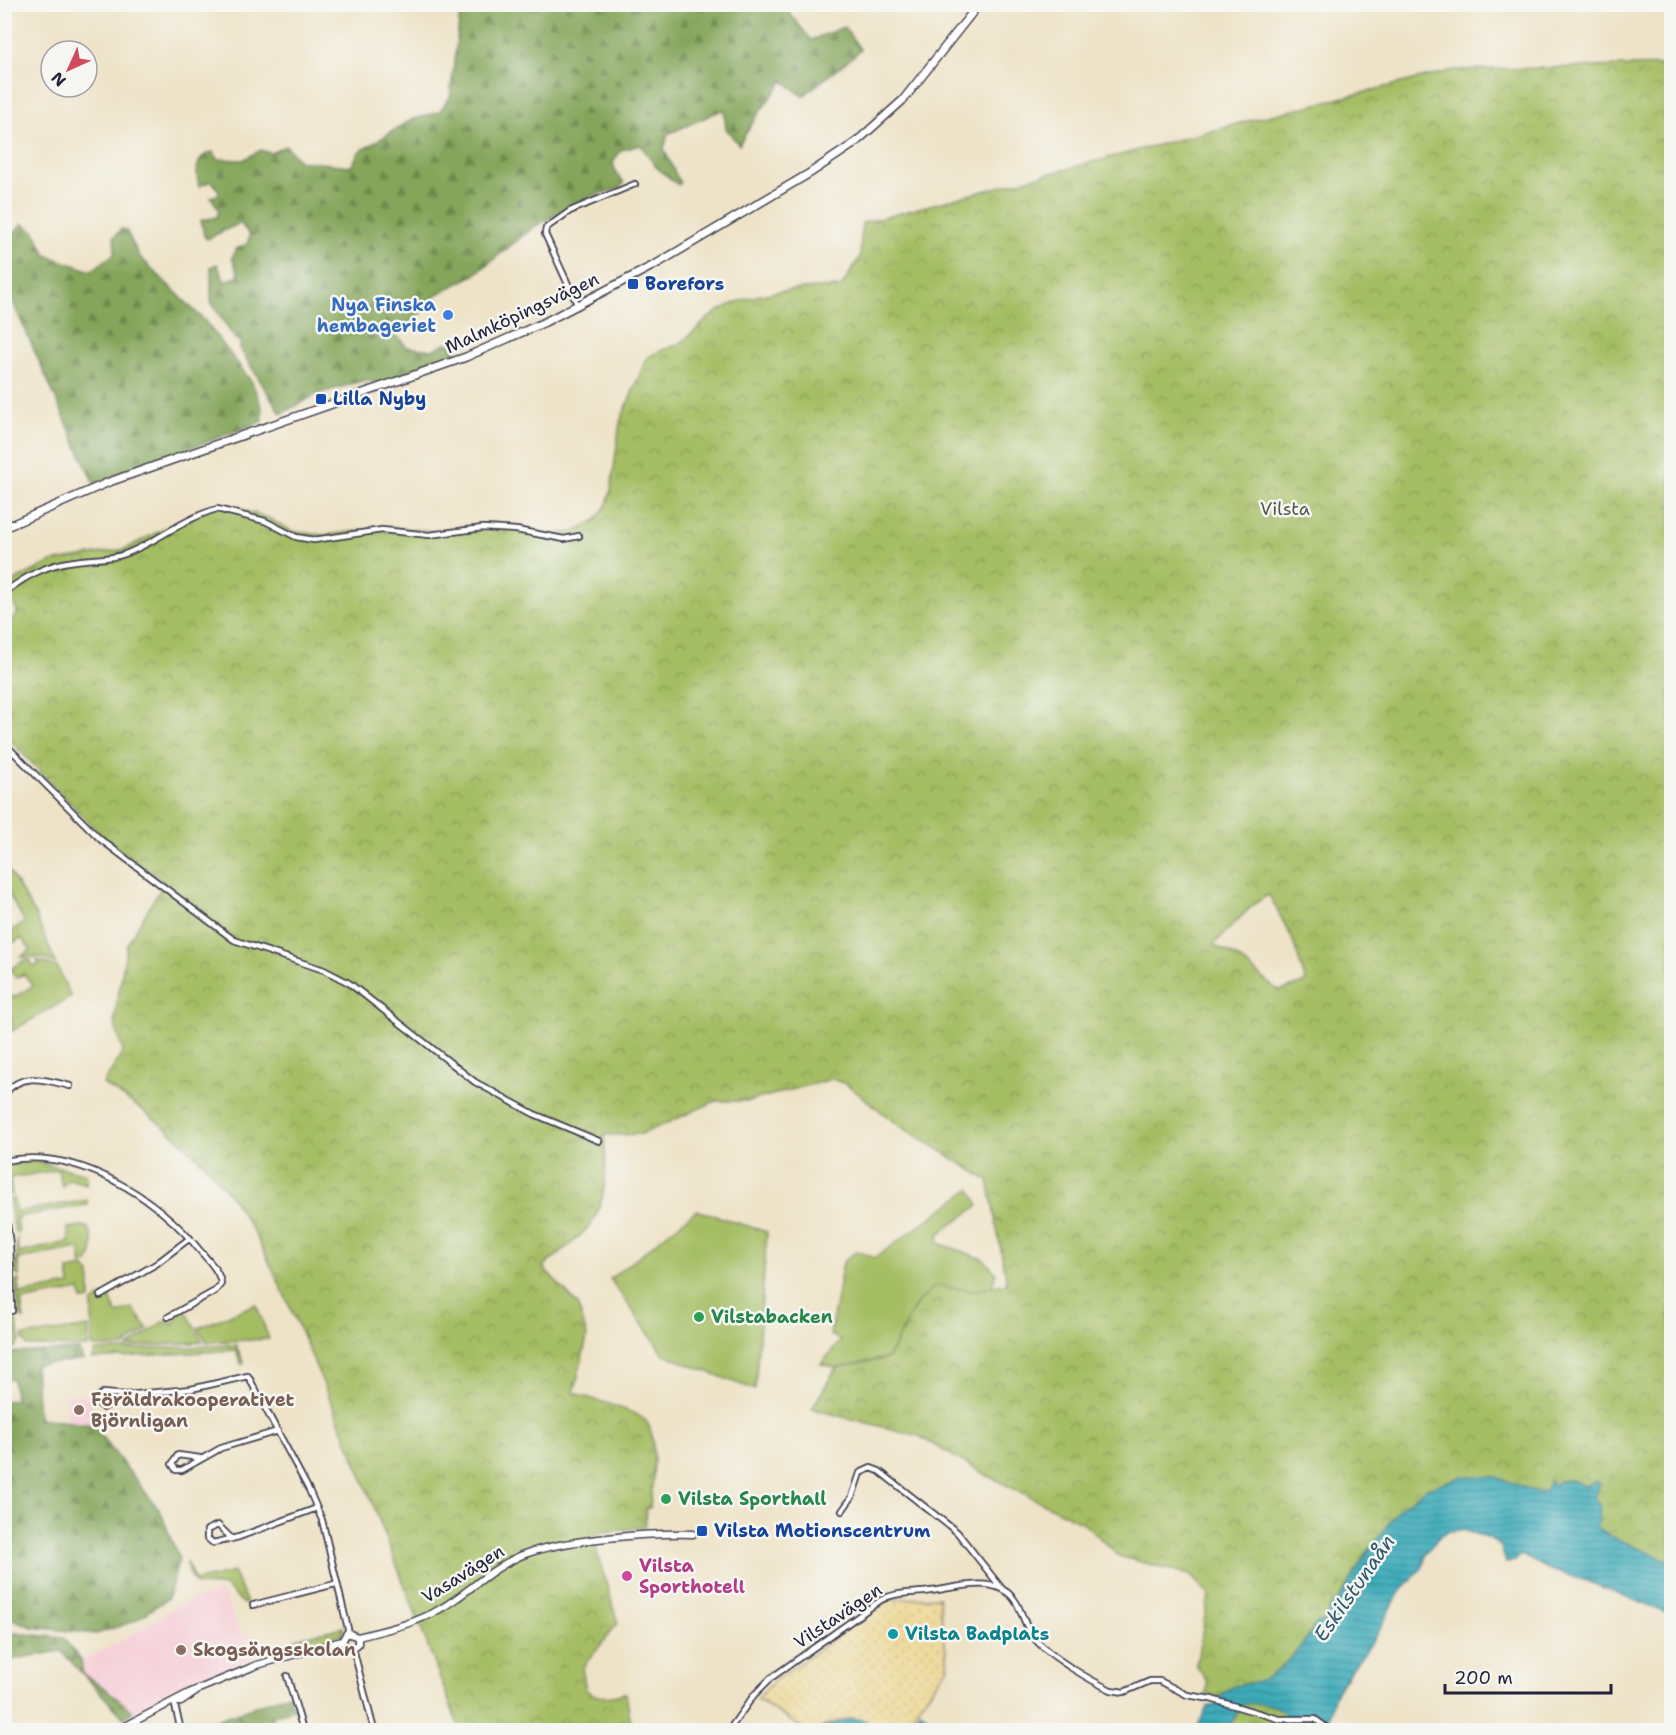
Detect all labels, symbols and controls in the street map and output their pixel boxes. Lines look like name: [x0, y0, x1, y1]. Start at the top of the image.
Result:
north arrow: [39, 39, 99, 99]
text: N: [47, 67, 71, 91]
street label: Malmköpingsvägen: [441, 267, 603, 359]
place label: Borefors: [645, 272, 724, 296]
marker: Borefors: [626, 277, 640, 291]
place label: Nya Finska hembageriet: [317, 293, 437, 338]
marker: Nya Finska hembageriet: [441, 308, 455, 322]
place label: Lilla Nyby: [333, 387, 426, 411]
marker: Lilla Nyby: [314, 392, 328, 406]
park label: Vilsta: [1260, 497, 1310, 521]
place label: Vilstabacken: [711, 1305, 833, 1329]
marker: Vilstabacken: [692, 1310, 706, 1324]
place label: Föräldrakooperativet Björnligan: [91, 1388, 295, 1433]
marker: Föräldrakooperativet Björnligan: [72, 1403, 86, 1417]
place label: Vilsta Sporthall: [678, 1487, 826, 1511]
marker: Vilsta Sporthall: [659, 1492, 673, 1506]
place label: Vilsta Motionscentrum: [714, 1519, 931, 1543]
marker: Vilsta Motionscentrum: [695, 1524, 709, 1538]
water label: Eskilstunaån: [1308, 1529, 1400, 1647]
street label: Vasavägen: [417, 1539, 509, 1609]
place label: Vilsta Sporthotell: [639, 1554, 745, 1599]
marker: Vilsta Sporthotell: [620, 1569, 634, 1583]
street label: Vilstavägen: [789, 1578, 887, 1654]
place label: Vilsta Badplats: [905, 1622, 1049, 1646]
marker: Vilsta Badplats: [886, 1627, 900, 1641]
place label: Skogsängsskolan: [193, 1638, 356, 1662]
marker: Skogsängsskolan: [174, 1643, 188, 1657]
scale bar: [1445, 1657, 1612, 1695]
text: 200 m: [1454, 1666, 1513, 1690]

